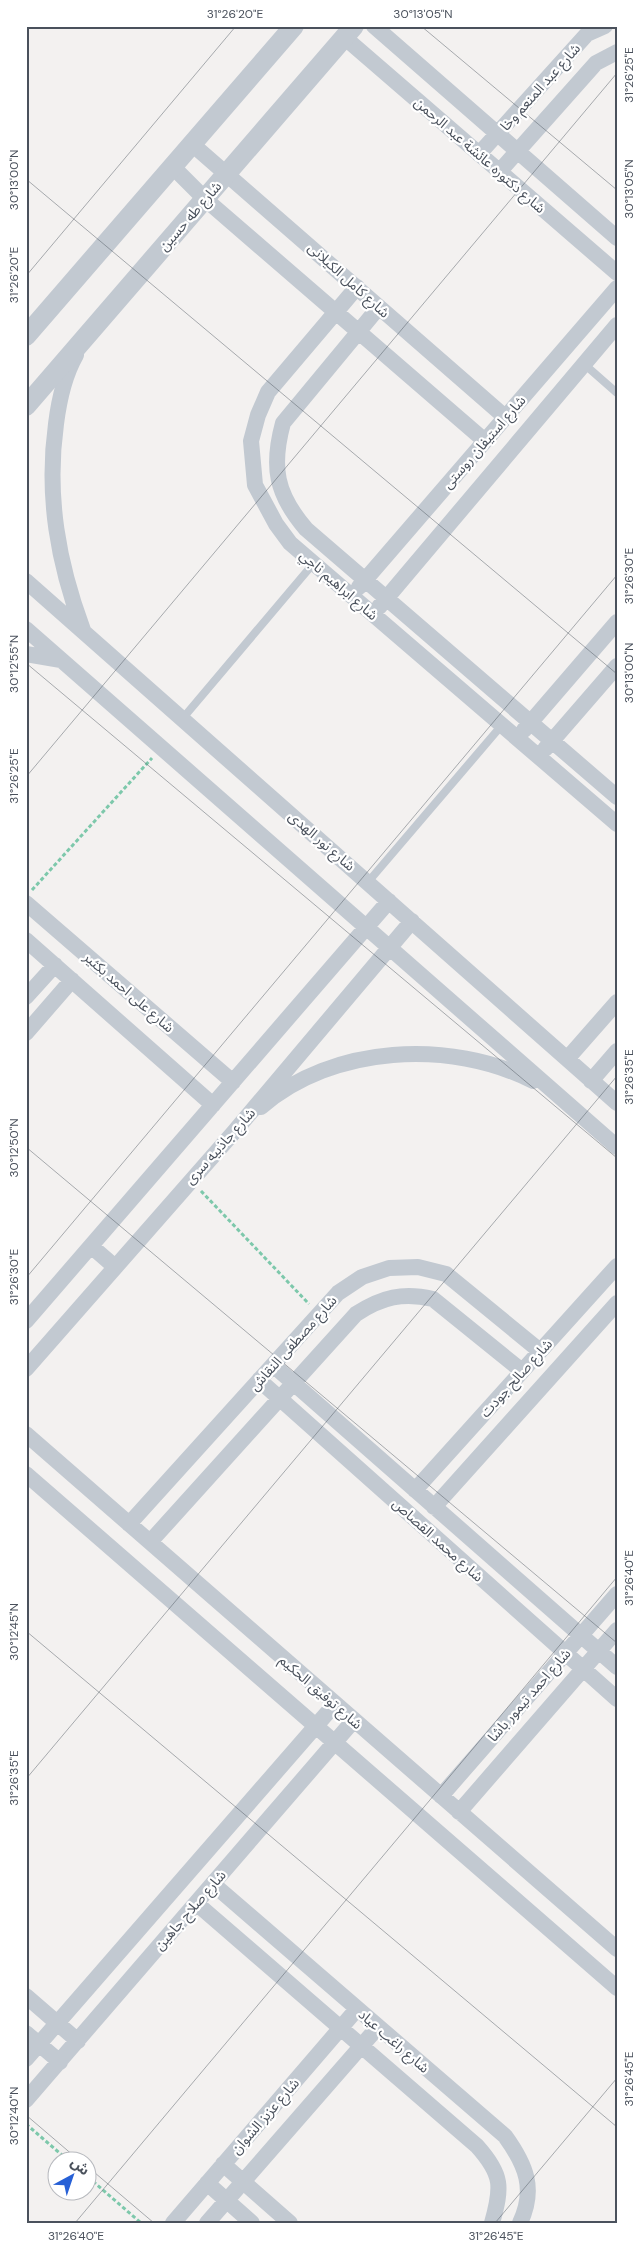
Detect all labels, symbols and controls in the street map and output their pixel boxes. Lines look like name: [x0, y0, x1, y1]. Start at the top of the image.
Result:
text: 31°26'20"E: [207, 6, 263, 22]
text: 30°13'05"N: [393, 6, 453, 22]
street label: شارع عبد المنعم وخا: [496, 40, 585, 136]
text: 31°26'25"E: [621, 47, 637, 103]
street label: شارع دكتوره عائشة عبد الرحمن: [409, 93, 549, 218]
text: 30°13'00"N: [6, 150, 22, 210]
text: 30°13'05"N: [621, 159, 637, 219]
street label: شارع طه حسين: [155, 177, 227, 256]
street label: شارع كامل الكيلانى: [303, 239, 394, 323]
text: 31°26'20"E: [6, 247, 22, 303]
street label: شارع استيفان روستى: [439, 392, 531, 494]
street label: شارع ابراهيم ناجي: [295, 546, 382, 626]
text: 31°26'30"E: [621, 547, 637, 604]
text: 30°12'55"N: [6, 635, 22, 693]
text: 30°13'00"N: [621, 643, 637, 703]
text: 31°26'25"E: [6, 748, 22, 804]
street label: شارع نور الهدى: [284, 807, 359, 876]
street label: شارع على احمد بكثير: [78, 947, 178, 1038]
text: 31°26'35"E: [621, 1049, 637, 1105]
street label: شارع جاذبيه سرى: [181, 1104, 261, 1189]
text: 30°12'50"N: [6, 1119, 22, 1177]
text: 31°26'30"E: [6, 1248, 22, 1305]
street label: شارع مصطفى النقاش: [245, 1292, 342, 1396]
street label: شارع صالح جودت: [476, 1335, 558, 1422]
street label: شارع محمد القصاص: [388, 1494, 487, 1587]
text: 31°26'40"E: [621, 1550, 637, 1606]
text: 30°12'45"N: [6, 1603, 22, 1661]
street label: شارع احمد تيمور باشا: [484, 1645, 576, 1747]
street label: شارع توفيق الحكيم: [274, 1651, 366, 1735]
text: 31°26'35"E: [6, 1750, 22, 1806]
street label: شارع صلاح جاهين: [150, 1866, 231, 1955]
street label: شارع راغب عياد: [353, 2005, 433, 2078]
text: 31°26'45"E: [621, 2051, 637, 2107]
street label: شارع عزيز الشوان: [227, 2074, 304, 2159]
text: 30°12'40"N: [6, 2087, 22, 2145]
north arrow: [48, 2152, 98, 2202]
text: ش: [67, 2153, 93, 2179]
text: 31°26'40"E: [48, 2228, 104, 2244]
text: 31°26'45"E: [468, 2228, 524, 2244]

